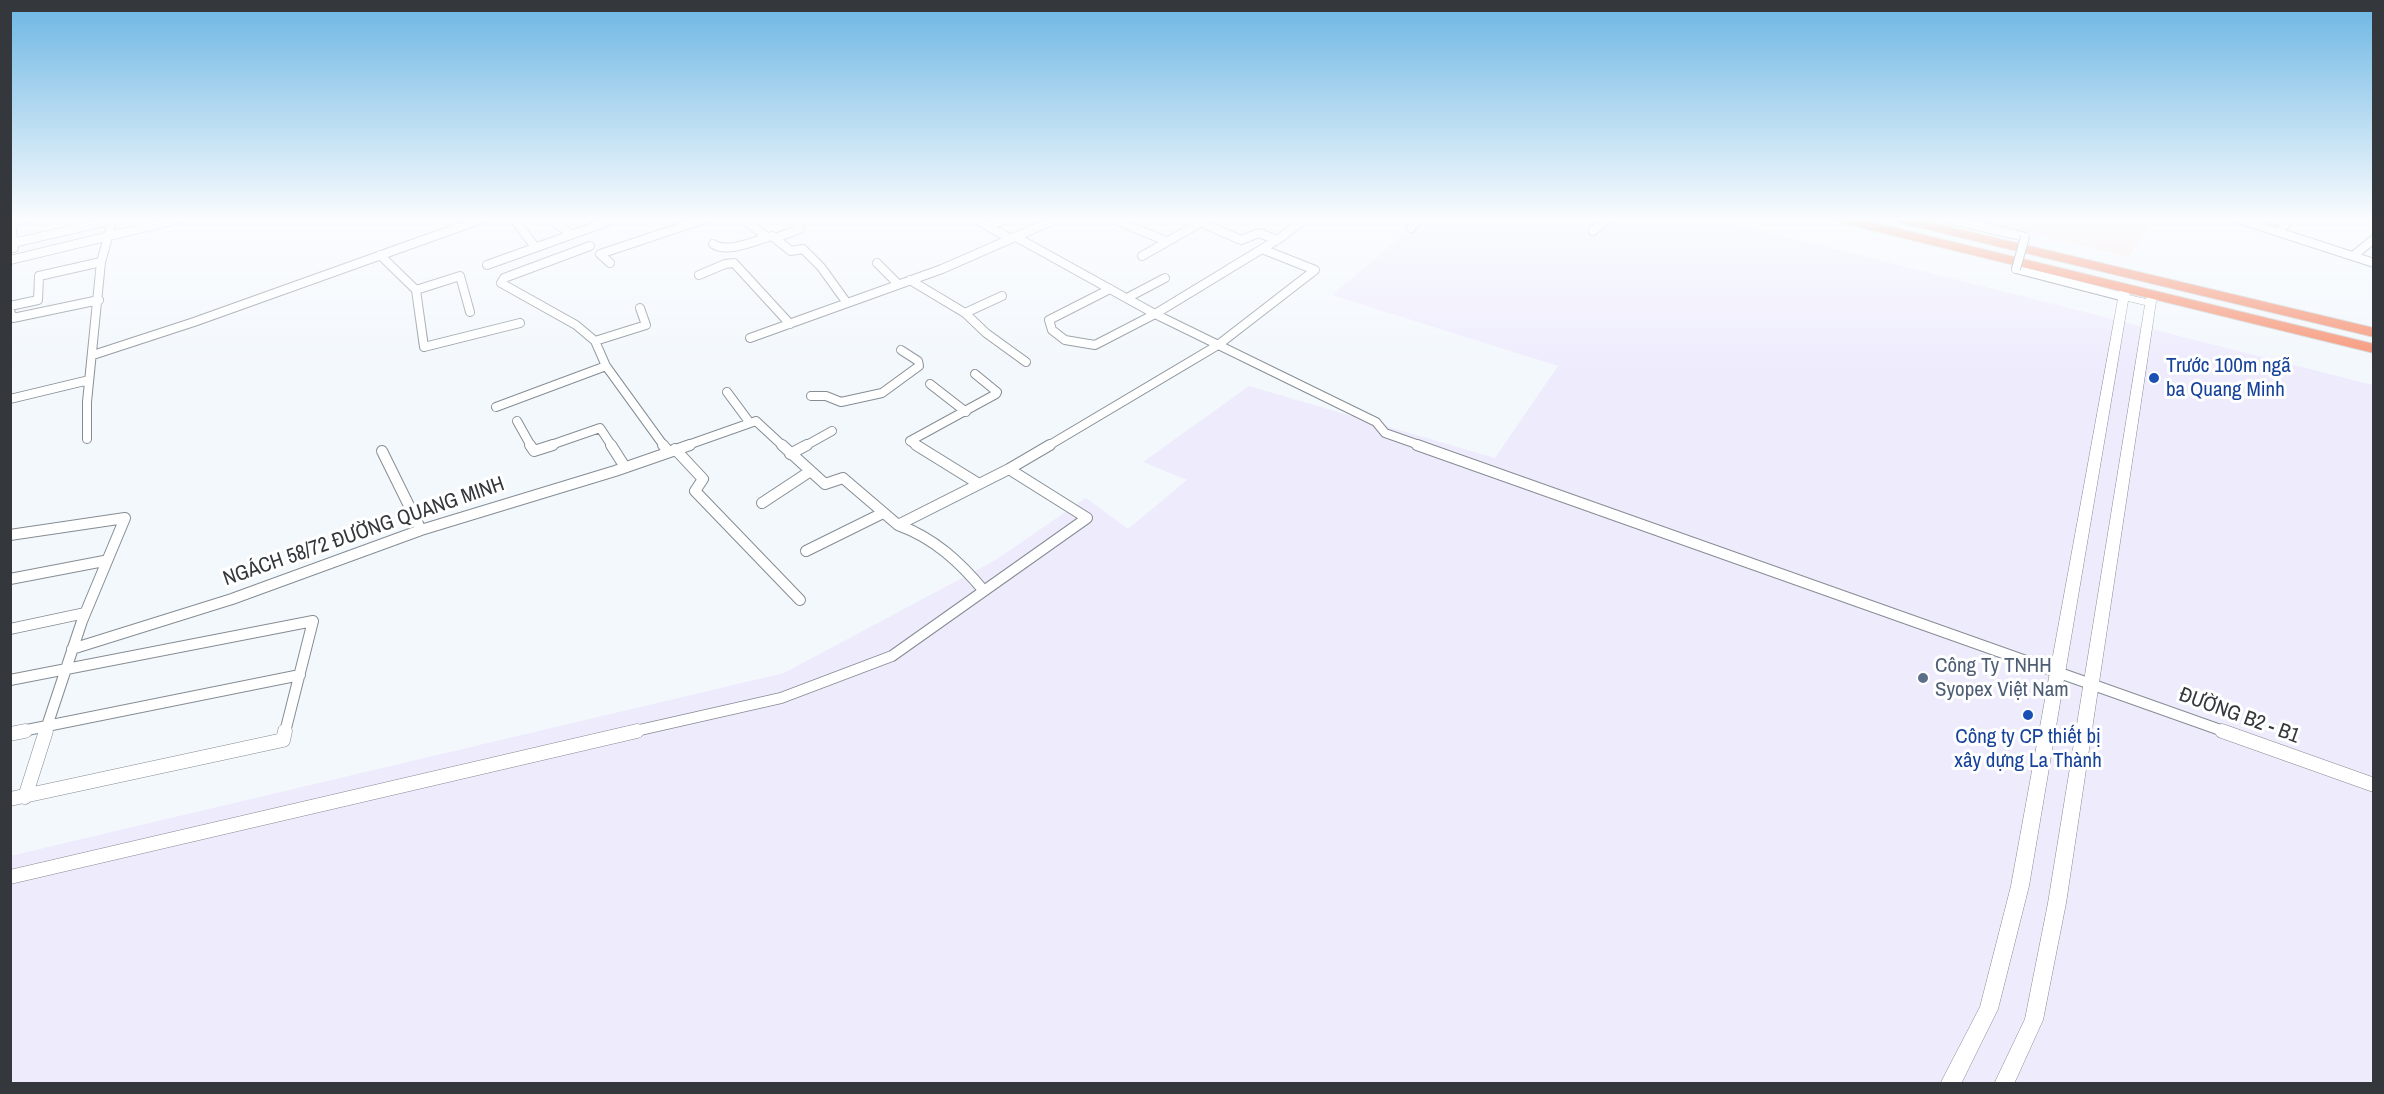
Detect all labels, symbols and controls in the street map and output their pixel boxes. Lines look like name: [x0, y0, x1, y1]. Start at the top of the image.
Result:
place label: Trước 100m ngã ba Quang Minh: [2166, 353, 2291, 403]
marker: Trước 100m ngã ba Quang Minh: [2147, 371, 2161, 385]
street label: NGÁCH 58/72 ĐƯỜNG QUANG MINH: [220, 472, 508, 592]
place label: Công Ty TNHH Syopex Việt Nam: [1935, 653, 2069, 703]
marker: Công Ty TNHH Syopex Việt Nam: [1916, 671, 1930, 685]
street label: ĐƯỜNG B2 - B1: [2175, 683, 2303, 749]
marker: Công ty CP thiết bị xây dựng La Thành: [2021, 708, 2035, 722]
place label: Công ty CP thiết bị xây dựng La Thành: [1954, 724, 2102, 774]

